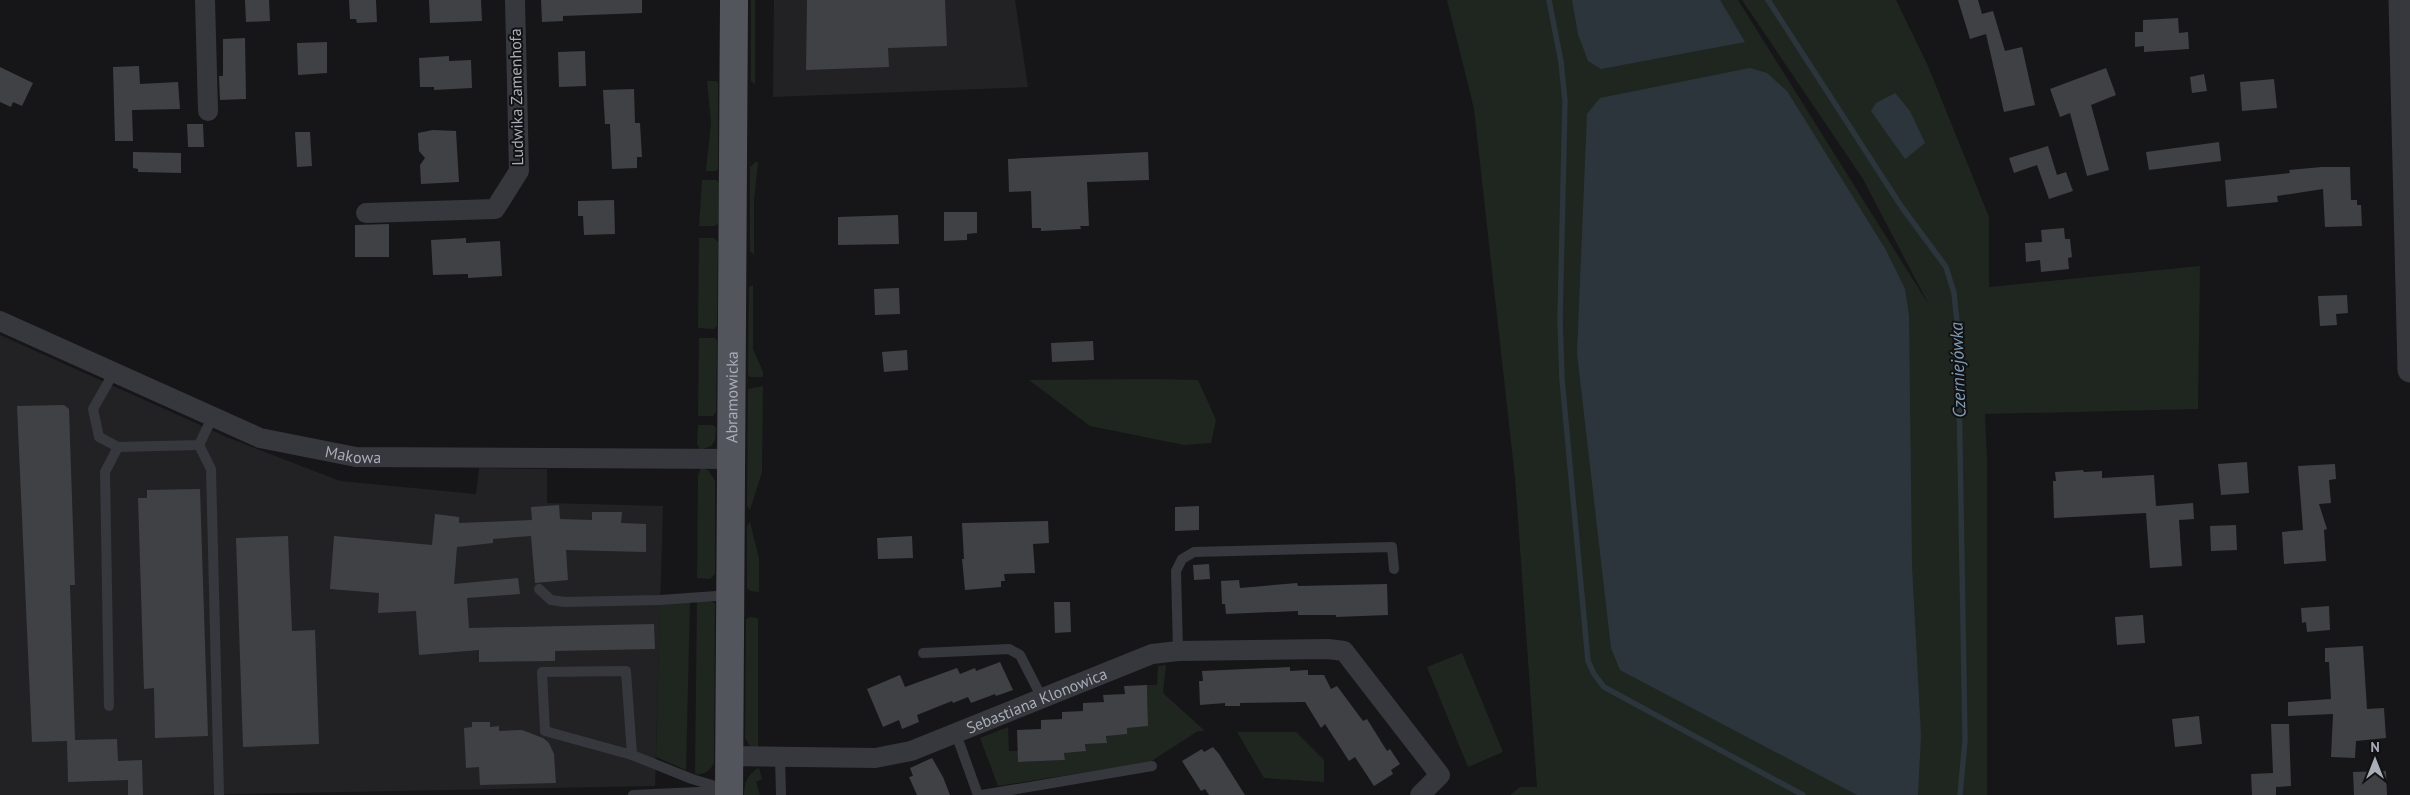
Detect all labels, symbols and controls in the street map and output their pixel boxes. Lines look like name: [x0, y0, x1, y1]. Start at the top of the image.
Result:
street label: Ludwika Zamenhofa: [505, 28, 527, 166]
water label: Czerniejówka: [1944, 322, 1971, 418]
street label: Abramowicka: [721, 351, 742, 443]
street label: Makowa: [324, 441, 381, 467]
street label: Sebastiana Klonowica: [963, 663, 1110, 738]
north arrow: [2350, 735, 2400, 785]
text: N: [2370, 738, 2380, 756]

